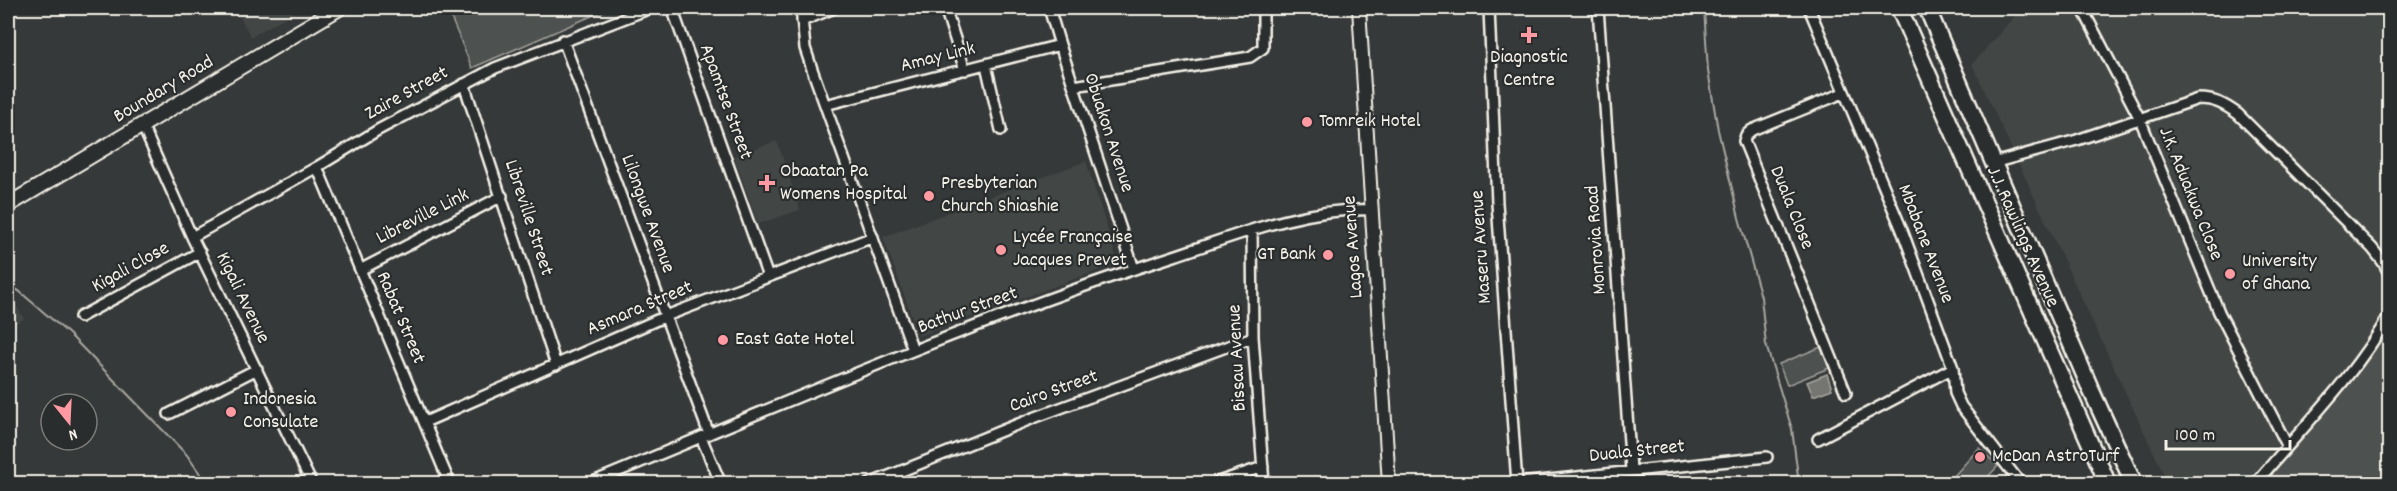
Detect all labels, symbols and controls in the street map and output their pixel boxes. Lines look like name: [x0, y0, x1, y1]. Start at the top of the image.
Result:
marker: Diagnostic Centre: [1520, 26, 1538, 44]
street label: Amay Link: [898, 35, 978, 81]
street label: Apamtse Street: [691, 40, 759, 164]
place label: Diagnostic Centre: [1490, 44, 1568, 95]
street label: Boundary Road: [109, 49, 219, 131]
street label: Zaire Street: [360, 60, 454, 128]
street label: Obuakon Avenue: [1076, 70, 1141, 196]
place label: Tomreik Hotel: [1319, 108, 1421, 136]
marker: Tomreik Hotel: [1300, 115, 1314, 129]
street label: J.K. Aduakwa Close: [2150, 123, 2230, 265]
street label: Lilongwe Avenue: [613, 151, 682, 277]
street label: Libreville Street: [496, 156, 560, 280]
place label: Obaatan Pa Womens Hospital: [780, 158, 907, 209]
street label: Duala Close: [1762, 162, 1820, 254]
street label: J.J. Rawlings Avenue: [1978, 162, 2066, 312]
place label: Presbyterian Church Shiashie: [941, 170, 1059, 221]
marker: Obaatan Pa Womens Hospital: [758, 174, 776, 192]
street label: Mbabane Avenue: [1890, 181, 1961, 308]
street label: Libreville Link: [372, 182, 474, 252]
street label: Monrovia Road: [1579, 184, 1615, 296]
marker: Presbyterian Church Shiashie: [922, 189, 936, 203]
street label: Maseru Avenue: [1464, 189, 1500, 305]
street label: Lagos Avenue: [1336, 194, 1372, 299]
place label: Lycée Française Jacques Prevet: [1013, 224, 1133, 275]
street label: Kigali Close: [87, 235, 175, 301]
place label: GT Bank: [1257, 241, 1316, 269]
marker: Lycée Française Jacques Prevet: [994, 243, 1008, 257]
street label: Kigali Avenue: [208, 247, 276, 349]
marker: GT Bank: [1321, 248, 1335, 262]
place label: University of Ghana: [2242, 248, 2318, 299]
marker: University of Ghana: [2223, 267, 2237, 281]
street label: Rabat Street: [368, 268, 432, 368]
street label: Asmara Street: [583, 274, 697, 344]
street label: Bathur Street: [914, 280, 1022, 342]
street label: Bissau Avenue: [1221, 304, 1255, 412]
place label: East Gate Hotel: [735, 326, 854, 354]
marker: East Gate Hotel: [716, 333, 730, 347]
street label: Cairo Street: [1006, 363, 1102, 421]
place label: Indonesia Consulate: [243, 386, 319, 437]
north arrow: [39, 392, 99, 452]
marker: Indonesia Consulate: [224, 405, 238, 419]
scale bar: [2166, 413, 2290, 451]
text: N: [65, 422, 80, 446]
text: 100 m: [2175, 424, 2215, 449]
street label: Duala Street: [1588, 433, 1686, 471]
place label: McDan AstroTurf: [1992, 443, 2120, 471]
marker: McDan AstroTurf: [1973, 450, 1987, 464]

